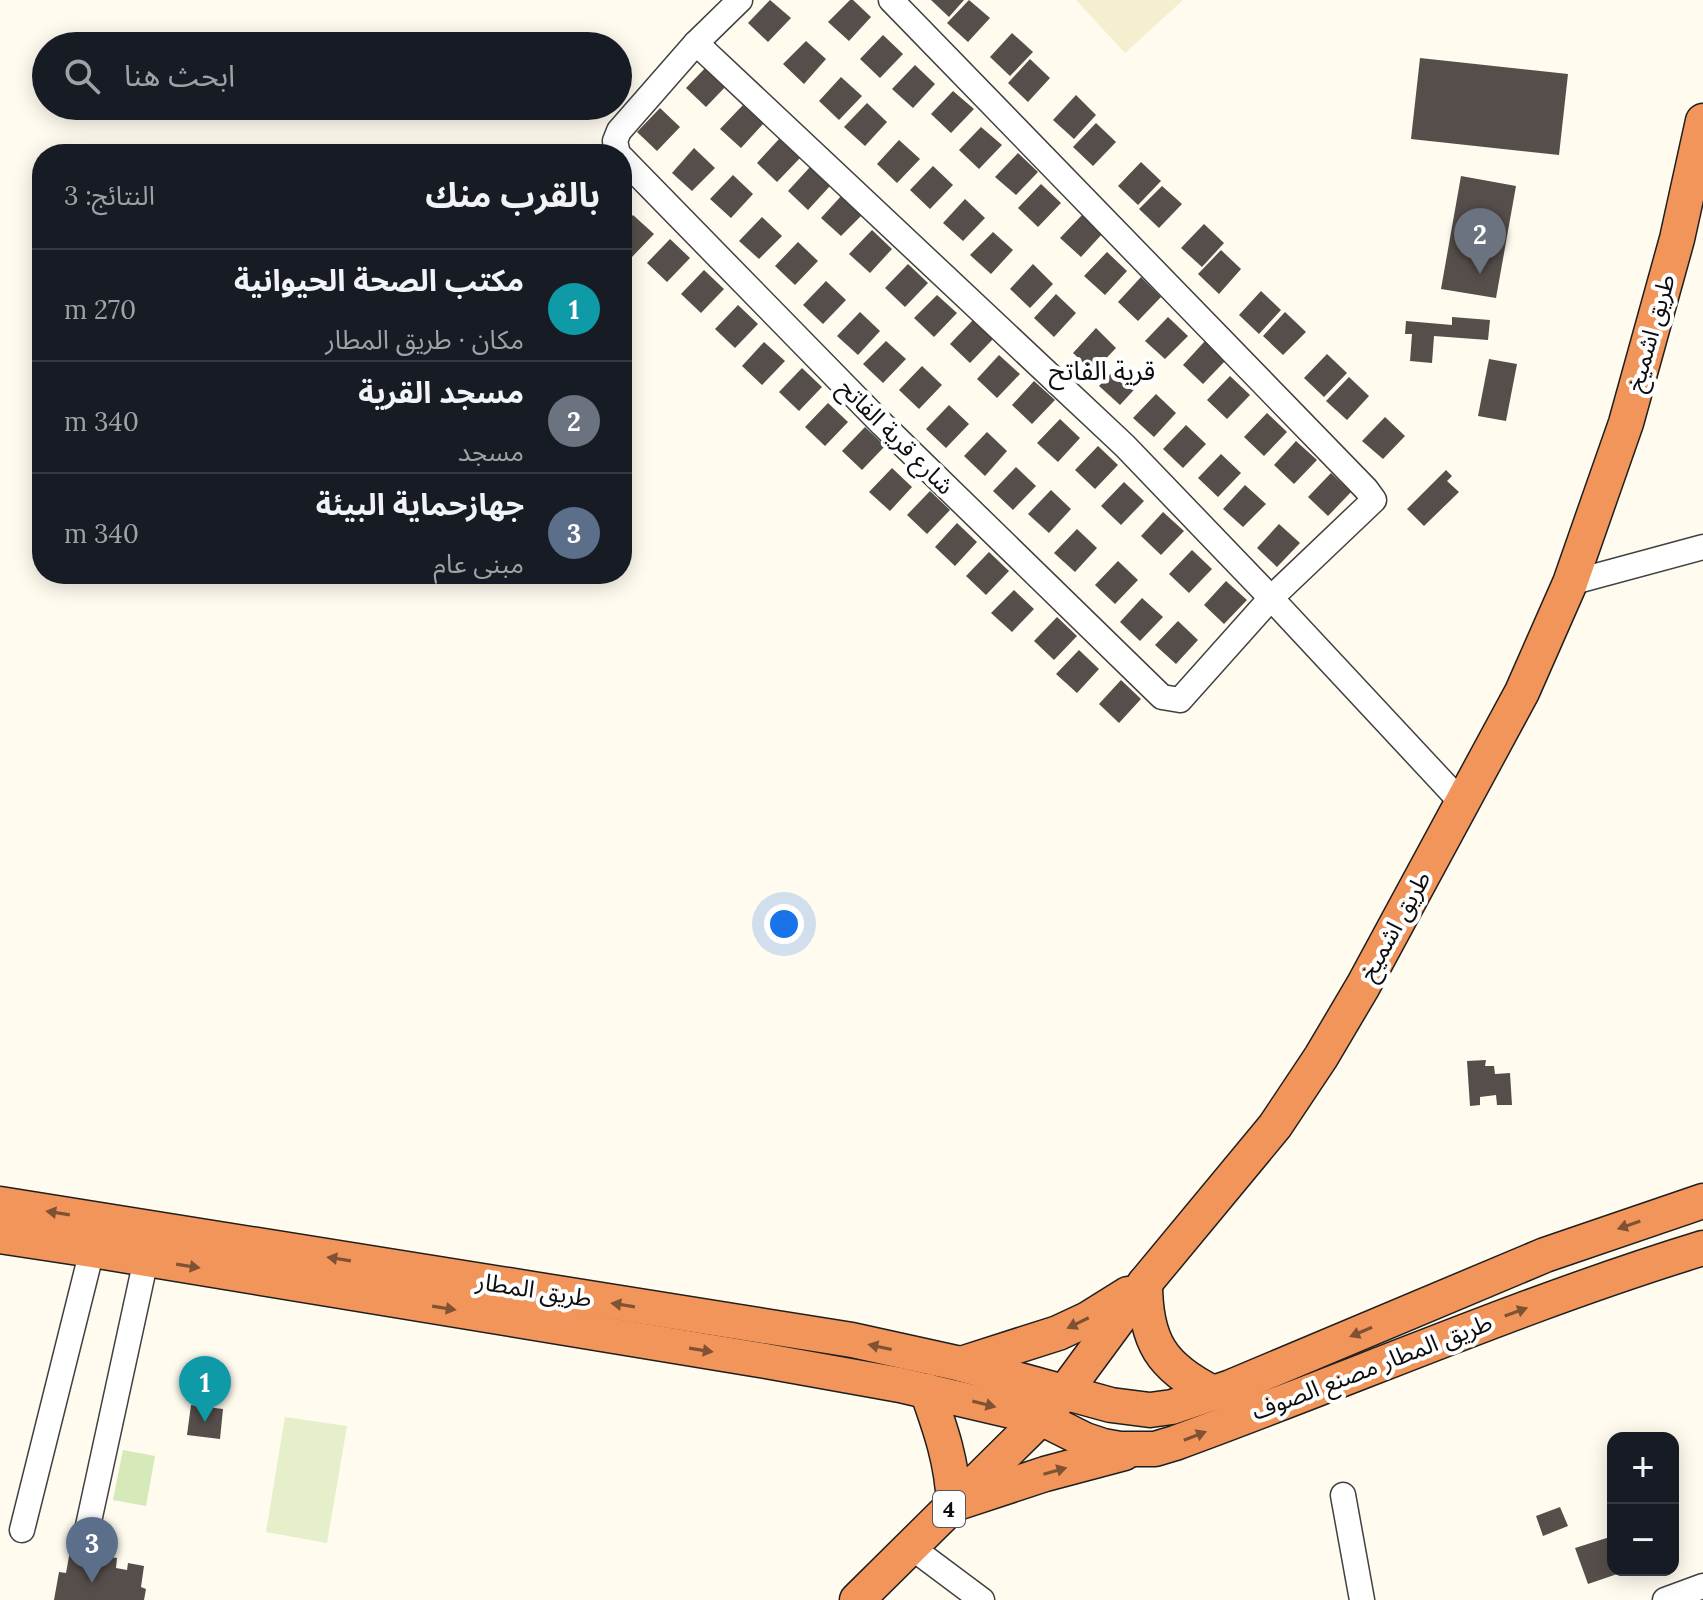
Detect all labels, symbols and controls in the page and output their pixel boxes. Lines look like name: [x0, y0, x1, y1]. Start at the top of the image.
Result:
search box: [32, 32, 632, 120]
icon: search: [60, 54, 104, 98]
text: ابحث هنا: [124, 56, 235, 94]
text: بالقرب منك: [425, 173, 600, 216]
text: النتائج: 3: [64, 179, 155, 212]
pin: 2: [1454, 208, 1506, 274]
text: مكتب الصحة الحيوانية: [234, 261, 524, 299]
street label: طريق اشميخ: [1619, 271, 1684, 396]
text: 270 m: [64, 293, 136, 326]
text: 1: [569, 293, 579, 326]
text: مكان · طريق المطار: [325, 323, 524, 356]
district label: قرية الفاتح: [1049, 354, 1155, 391]
street label: شارع قرية الفاتح: [830, 372, 961, 503]
text: مسجد القرية: [358, 373, 524, 411]
text: 340 m: [64, 405, 139, 438]
text: 2: [567, 405, 581, 438]
text: مسجد: [458, 435, 524, 468]
text: جهازحماية البيئة: [316, 485, 524, 523]
text: 340 m: [64, 517, 139, 550]
text: 3: [567, 517, 581, 550]
text: مبنى عام: [433, 547, 524, 580]
street label: طريق اشميخ: [1352, 865, 1439, 987]
your location: [764, 904, 804, 944]
one-way arrow: [45, 1206, 70, 1219]
one-way arrow: [1617, 1220, 1641, 1232]
one-way arrow: [326, 1252, 351, 1264]
one-way arrow: [176, 1260, 201, 1272]
street label: طريق المطار: [473, 1265, 594, 1314]
one-way arrow: [610, 1298, 635, 1310]
one-way arrow: [432, 1302, 457, 1315]
one-way arrow: [1504, 1305, 1528, 1317]
street label: طريق المطار مصنع الصوف: [1247, 1306, 1497, 1429]
one-way arrow: [1067, 1316, 1090, 1330]
one-way arrow: [1349, 1326, 1373, 1339]
one-way arrow: [867, 1340, 892, 1353]
one-way arrow: [689, 1345, 714, 1357]
pin: 1: [179, 1356, 231, 1422]
one-way arrow: [971, 1399, 996, 1411]
one-way arrow: [1183, 1429, 1207, 1442]
map controls: [1607, 1432, 1679, 1576]
button: +: [1607, 1432, 1679, 1504]
one-way arrow: [1043, 1464, 1067, 1477]
road number: 4: [933, 1491, 965, 1527]
button: −: [1607, 1504, 1679, 1576]
pin: 3: [66, 1517, 118, 1583]

